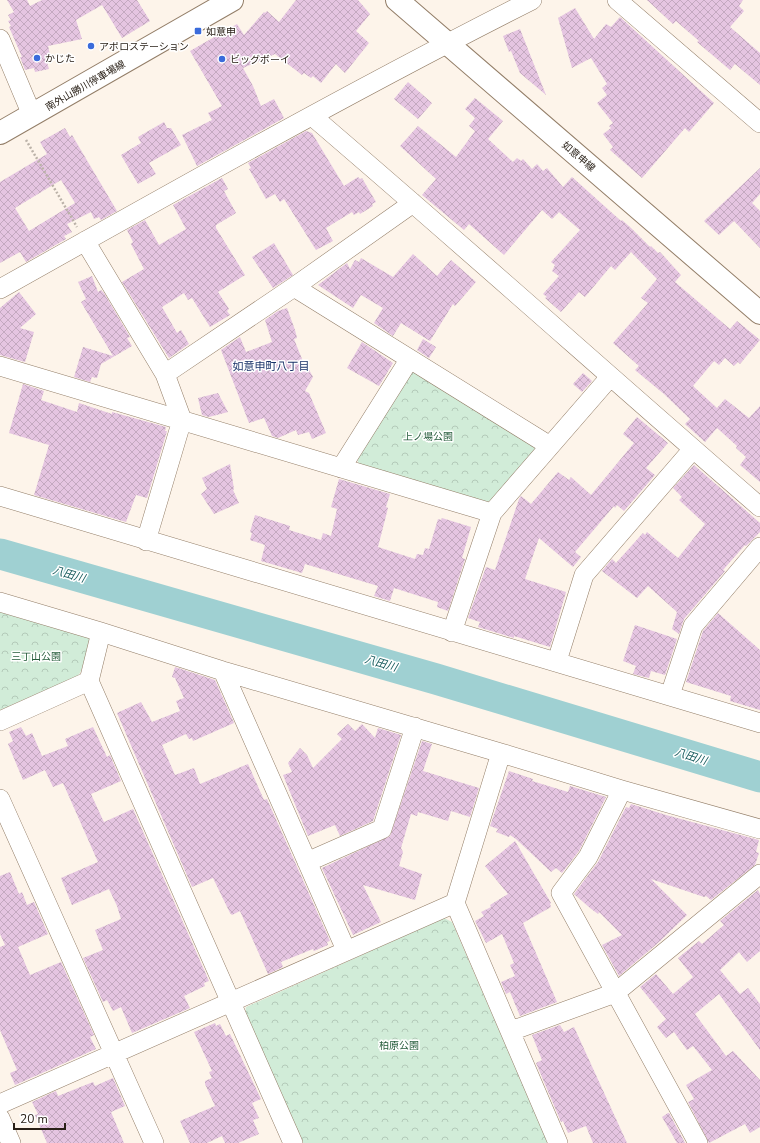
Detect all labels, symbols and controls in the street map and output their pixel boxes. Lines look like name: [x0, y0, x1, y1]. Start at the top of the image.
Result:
place label: 如意申: [206, 25, 236, 39]
marker: 如意申: [193, 26, 203, 36]
place label: アポロステーション: [99, 40, 189, 54]
marker: アポロステーション: [86, 41, 96, 51]
place label: かじた: [45, 52, 75, 66]
marker: かじた: [32, 53, 42, 63]
place label: ビッグボーイ: [230, 53, 290, 67]
marker: ビッグボーイ: [217, 54, 227, 64]
street label: 南外山勝川停車場線: [43, 57, 128, 114]
street label: 如意申線: [559, 138, 598, 175]
district label: 如意申町八丁目: [233, 359, 310, 374]
park label: 上ノ場公園: [403, 430, 453, 444]
water label: 八田川: [51, 563, 88, 587]
park label: 三丁山公園: [11, 650, 61, 664]
water label: 八田川: [363, 652, 400, 676]
water label: 八田川: [673, 744, 710, 769]
park label: 柏原公園: [379, 1039, 419, 1053]
scale bar: [14, 1105, 65, 1131]
text: 20 m: [20, 1111, 48, 1127]

